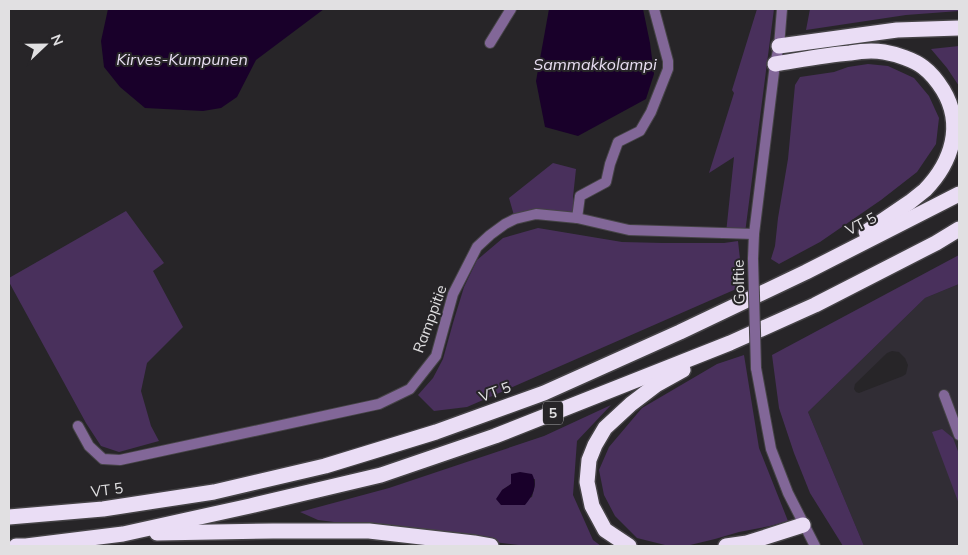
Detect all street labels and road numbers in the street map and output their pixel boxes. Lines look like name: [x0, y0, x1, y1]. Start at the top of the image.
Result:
street label: VT 5: [842, 208, 880, 239]
street label: Golftie: [729, 259, 748, 305]
street label: Ramppitie: [408, 282, 451, 355]
street label: VT 5: [476, 377, 513, 406]
road number: 5: [543, 402, 563, 424]
street label: VT 5: [90, 478, 124, 501]

